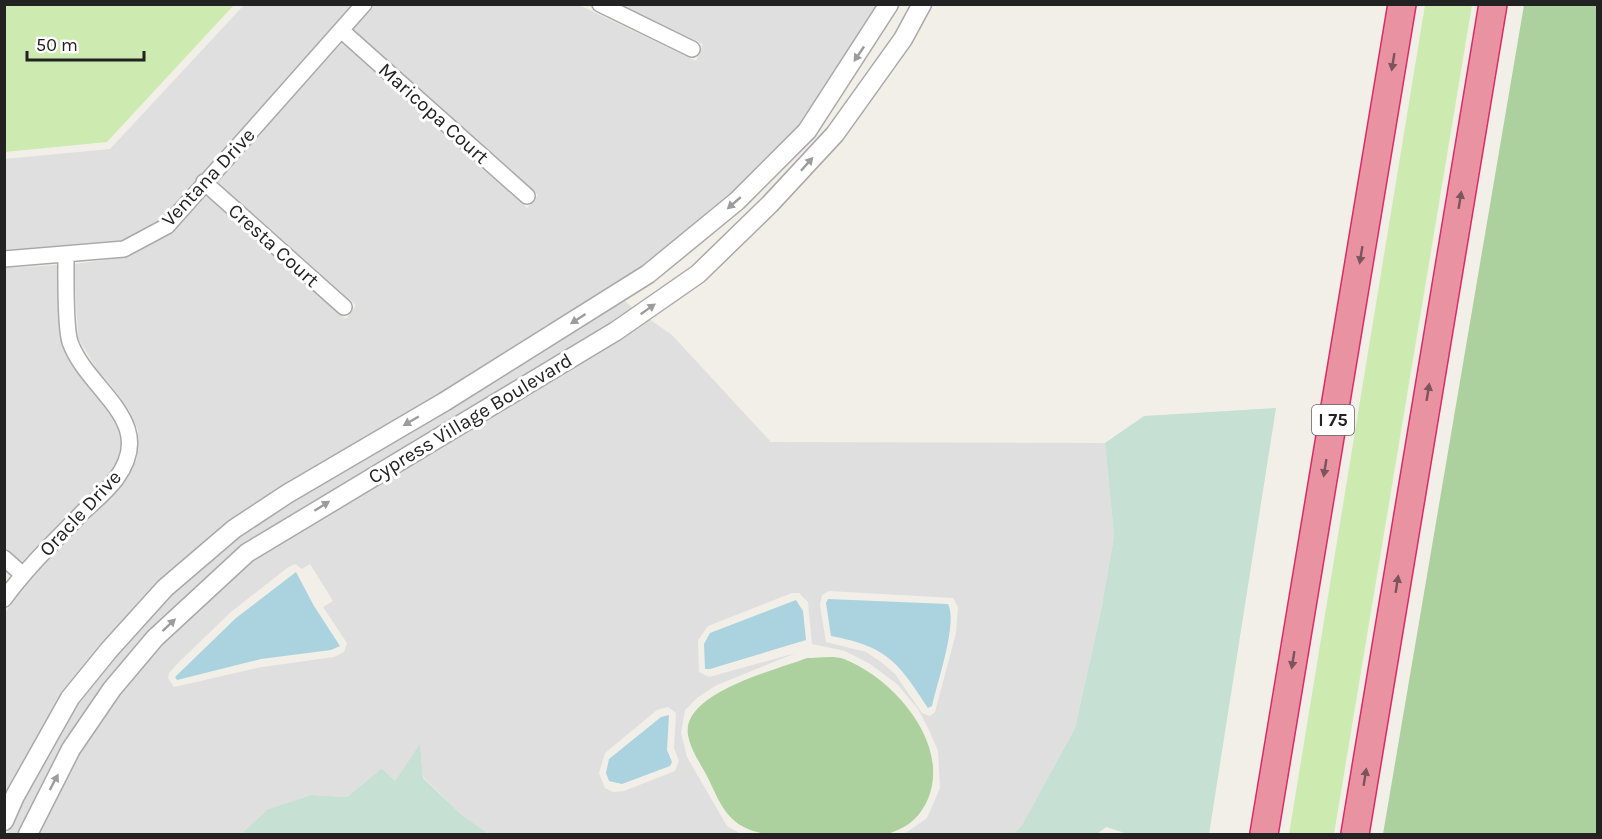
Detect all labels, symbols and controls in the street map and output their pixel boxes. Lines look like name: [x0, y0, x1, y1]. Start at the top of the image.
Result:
scale bar: [27, 24, 144, 62]
text: 50 m: [36, 34, 78, 56]
one-way arrow: [853, 46, 865, 62]
one-way arrow: [1388, 53, 1397, 72]
street label: Maricopa Court: [374, 58, 494, 169]
street label: Ventana Drive: [157, 123, 260, 231]
one-way arrow: [800, 157, 813, 172]
one-way arrow: [1456, 190, 1465, 209]
one-way arrow: [727, 196, 742, 209]
street label: Cresta Court: [224, 199, 324, 292]
one-way arrow: [1356, 245, 1365, 264]
one-way arrow: [640, 303, 656, 315]
one-way arrow: [570, 313, 586, 324]
street label: Cypress Village Boulevard: [364, 348, 576, 488]
one-way arrow: [1424, 382, 1433, 401]
road number: I 75: [1312, 405, 1354, 435]
one-way arrow: [403, 415, 420, 425]
one-way arrow: [1320, 458, 1329, 477]
street label: Oracle Drive: [35, 466, 126, 561]
one-way arrow: [314, 501, 330, 512]
one-way arrow: [1392, 575, 1401, 594]
one-way arrow: [161, 619, 175, 633]
one-way arrow: [1288, 651, 1297, 670]
one-way arrow: [1361, 767, 1370, 786]
one-way arrow: [49, 773, 59, 790]

